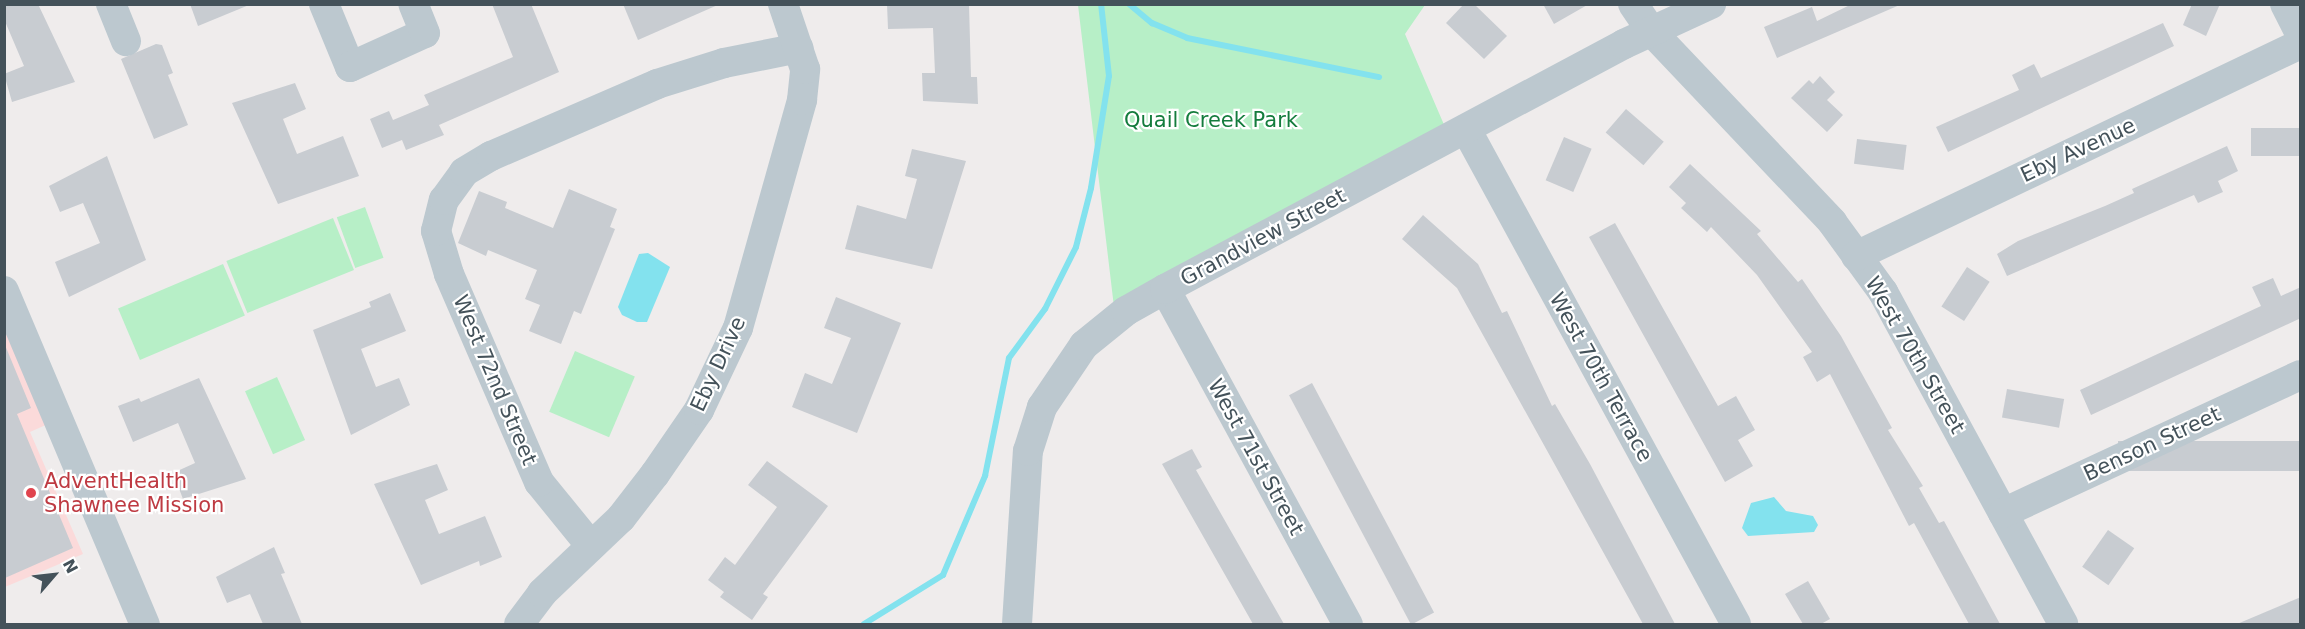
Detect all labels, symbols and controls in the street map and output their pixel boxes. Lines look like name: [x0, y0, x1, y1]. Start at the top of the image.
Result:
park label: Quail Creek Park: [1124, 107, 1298, 133]
street label: Eby Avenue: [2017, 112, 2139, 188]
street label: Grandview Street: [1176, 183, 1350, 291]
street label: West 70th Street: [1860, 272, 1970, 438]
street label: West 70th Terrace: [1544, 288, 1658, 466]
street label: West 72nd Street: [448, 291, 542, 469]
street label: Eby Drive: [685, 313, 751, 415]
street label: West 71st Street: [1203, 374, 1309, 540]
street label: Benson Street: [2080, 401, 2224, 487]
place label: AdventHealth Shawnee Mission: [44, 468, 224, 518]
marker: AdventHealth Shawnee Mission: [22, 484, 40, 502]
north arrow: [24, 545, 84, 605]
text: N: [59, 556, 82, 577]

